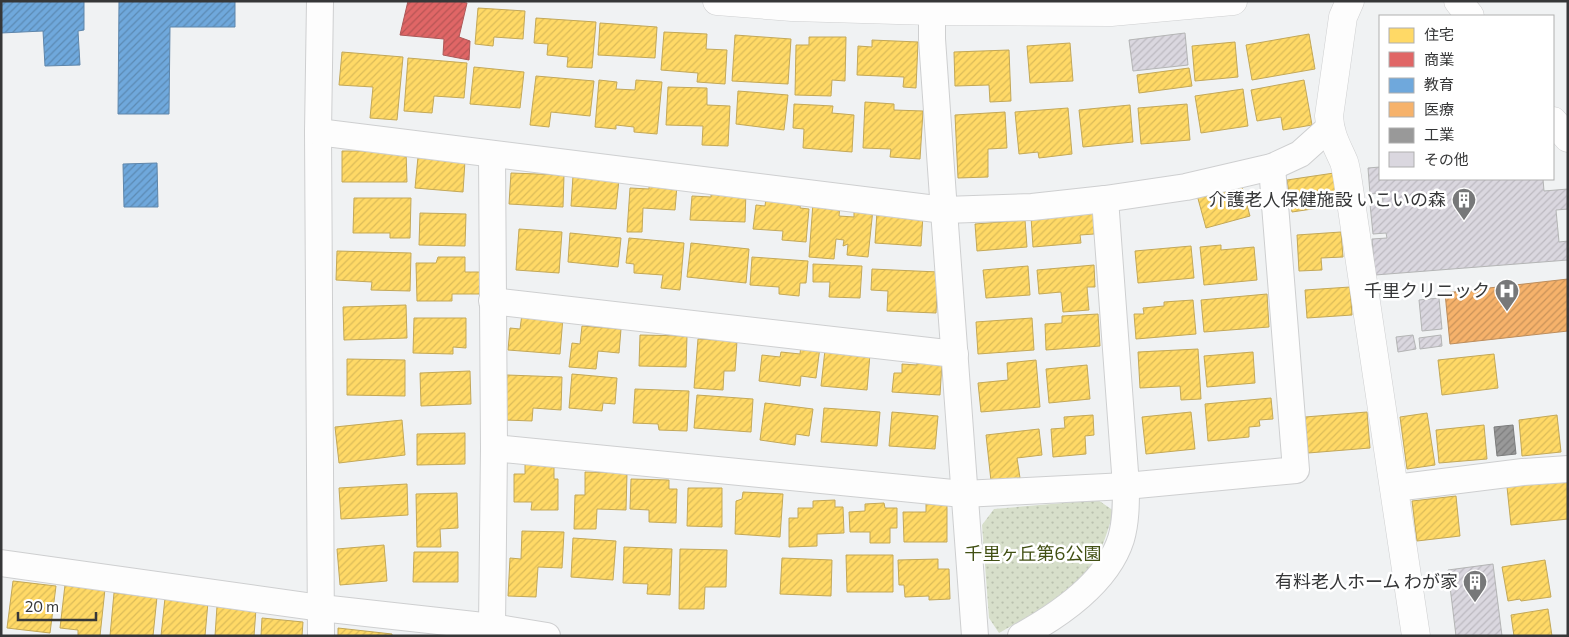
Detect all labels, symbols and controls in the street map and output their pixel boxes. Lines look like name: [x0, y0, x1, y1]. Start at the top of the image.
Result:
legend: [1379, 15, 1554, 180]
text: 住宅: [1424, 25, 1454, 43]
text: 商業: [1424, 50, 1454, 68]
text: 教育: [1424, 75, 1454, 93]
text: 医療: [1424, 100, 1454, 118]
text: 工業: [1424, 125, 1454, 143]
text: その他: [1424, 150, 1469, 168]
building icon: 介護老人保健施設 いこいの森: [1451, 187, 1477, 221]
place label: 介護老人保健施設 いこいの森: [1209, 188, 1446, 210]
hospital icon: 千里クリニック: [1494, 278, 1520, 312]
place label: 千里クリニック: [1364, 279, 1490, 301]
park label: 千里ヶ丘第6公園: [965, 542, 1101, 564]
building icon: 有料老人ホーム わが家: [1462, 569, 1488, 603]
place label: 有料老人ホーム わが家: [1275, 570, 1458, 592]
scale bar: [18, 590, 95, 622]
text: 20 m: [25, 597, 59, 615]

